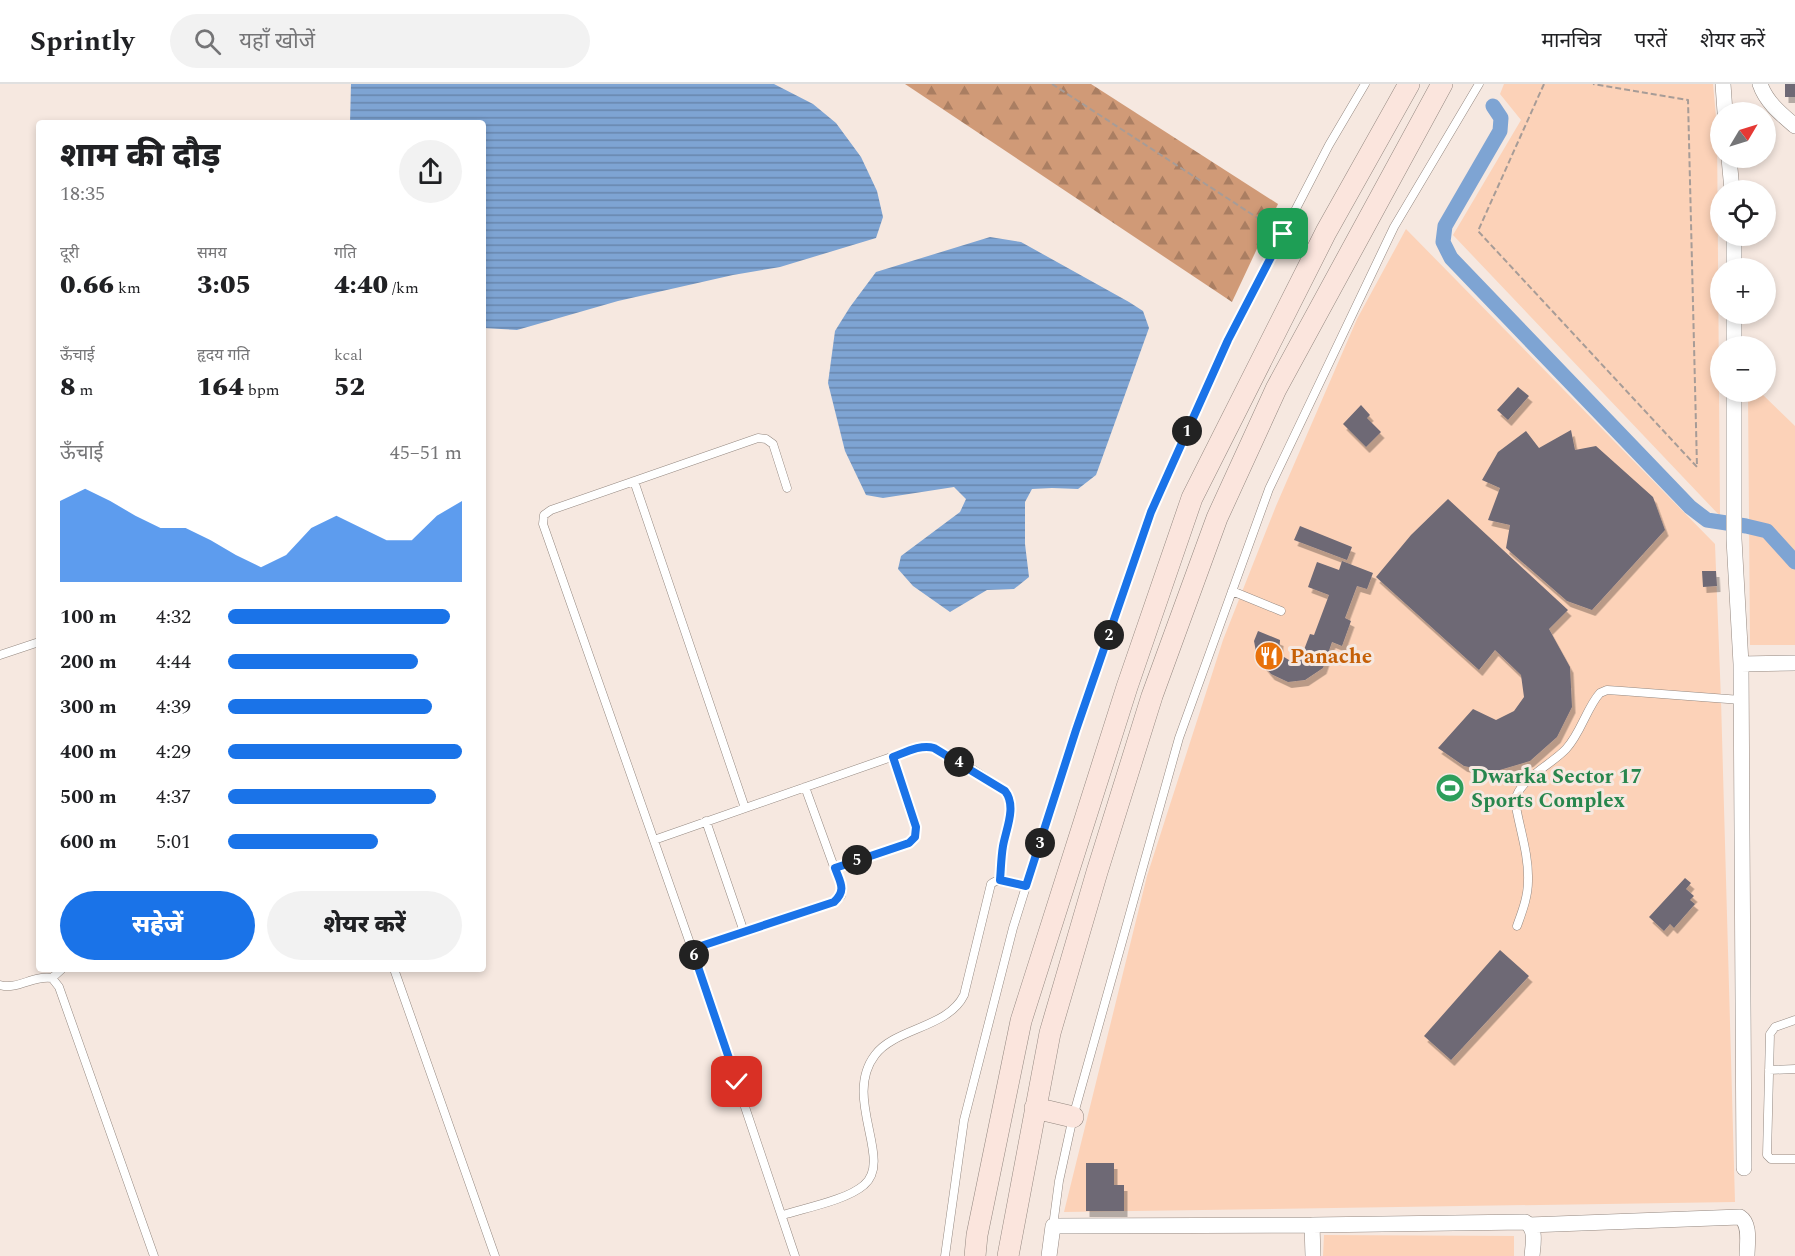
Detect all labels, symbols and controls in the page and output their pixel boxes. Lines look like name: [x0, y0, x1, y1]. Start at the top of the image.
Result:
search box: [170, 14, 590, 68]
text: Sprintly: [30, 20, 134, 63]
icon: search: [191, 25, 224, 58]
text: यहाँ खोजें: [239, 25, 315, 58]
text: मानचित्र: [1541, 25, 1601, 57]
text: परतें: [1634, 25, 1667, 57]
text: शेयर करें: [1700, 25, 1765, 57]
north arrow: [1710, 102, 1776, 168]
map controls: [1710, 102, 1776, 402]
text: शाम की दौड़: [60, 131, 221, 181]
button: share: [399, 140, 462, 203]
text: 18:35: [60, 179, 105, 209]
button: locate: [1710, 180, 1776, 246]
pin: [1257, 208, 1308, 259]
icon: arrive: [1266, 217, 1299, 250]
text: दूरी: [60, 241, 79, 265]
text: समय: [197, 241, 227, 265]
text: गति: [334, 241, 356, 265]
button: +: [1710, 258, 1776, 324]
text: 0.66: [60, 265, 114, 305]
text: 3:05: [197, 265, 251, 305]
text: 4:40: [334, 265, 388, 305]
text: km: [114, 276, 141, 300]
text: /km: [388, 276, 419, 300]
button: −: [1710, 336, 1776, 402]
text: ऊँचाई: [60, 343, 95, 367]
text: हृदय गति: [197, 343, 250, 367]
text: kcal: [334, 343, 363, 367]
text: 8: [60, 367, 76, 407]
text: 164: [197, 367, 244, 407]
text: 52: [334, 367, 365, 407]
text: m: [76, 378, 93, 402]
text: bpm: [244, 378, 280, 402]
pin: 1: [1172, 416, 1202, 446]
text: 1: [1183, 419, 1191, 443]
text: ऊँचाई: [60, 438, 103, 468]
text: 45–51 m: [390, 438, 462, 468]
text: 100 m: [60, 602, 117, 632]
text: 4:32: [156, 602, 191, 632]
pin: 2: [1094, 620, 1124, 650]
text: 2: [1105, 623, 1113, 647]
restaurant icon: Panache: [1253, 640, 1285, 672]
place label: Panache: [1290, 641, 1372, 673]
text: 200 m: [60, 647, 117, 677]
text: 4:44: [156, 647, 191, 677]
text: 300 m: [60, 692, 117, 722]
text: 4:39: [156, 692, 191, 722]
text: 400 m: [60, 737, 117, 767]
text: 4:29: [156, 737, 191, 767]
pin: 4: [944, 747, 974, 777]
text: 4: [955, 750, 963, 774]
place label: Dwarka Sector 17 Sports Complex: [1471, 761, 1642, 817]
sports icon: Dwarka Sector 17 Sports Complex: [1434, 772, 1466, 804]
text: 500 m: [60, 782, 117, 812]
text: 4:37: [156, 782, 191, 812]
text: 600 m: [60, 827, 117, 857]
text: 5:01: [156, 827, 191, 857]
pin: 3: [1025, 828, 1055, 858]
text: 3: [1036, 831, 1044, 855]
pin: 5: [842, 845, 872, 875]
text: 5: [853, 848, 861, 872]
button: सहेजें: [60, 891, 255, 960]
button: शेयर करें: [267, 891, 462, 960]
pin: 6: [679, 940, 709, 970]
text: 6: [690, 943, 698, 967]
pin: [711, 1056, 762, 1107]
icon: check: [720, 1065, 753, 1098]

